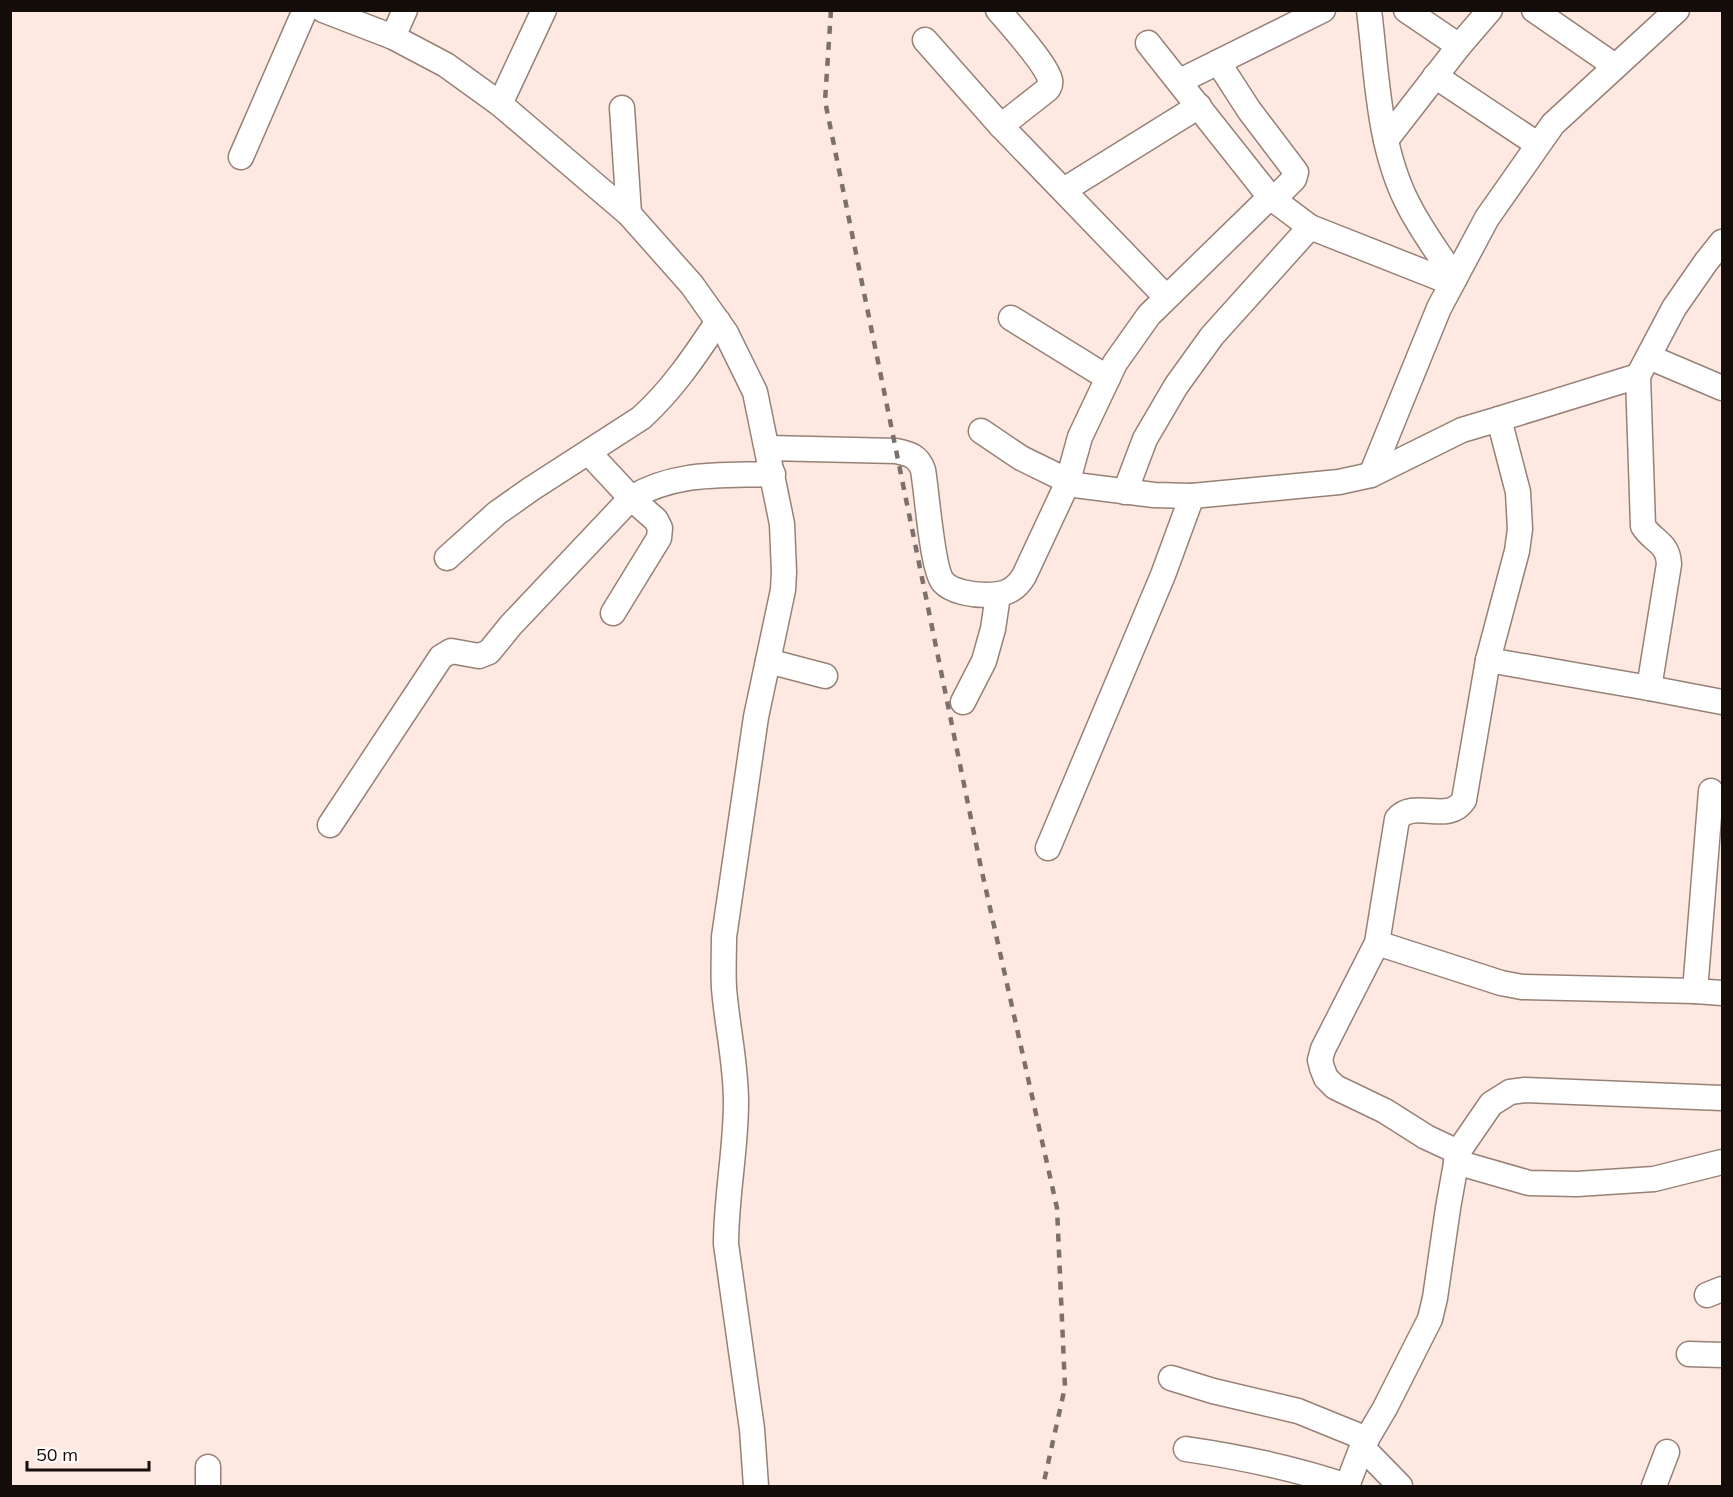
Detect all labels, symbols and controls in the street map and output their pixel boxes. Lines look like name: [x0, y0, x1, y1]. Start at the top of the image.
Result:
scale bar: [27, 1434, 148, 1472]
text: 50 m: [36, 1443, 78, 1466]

